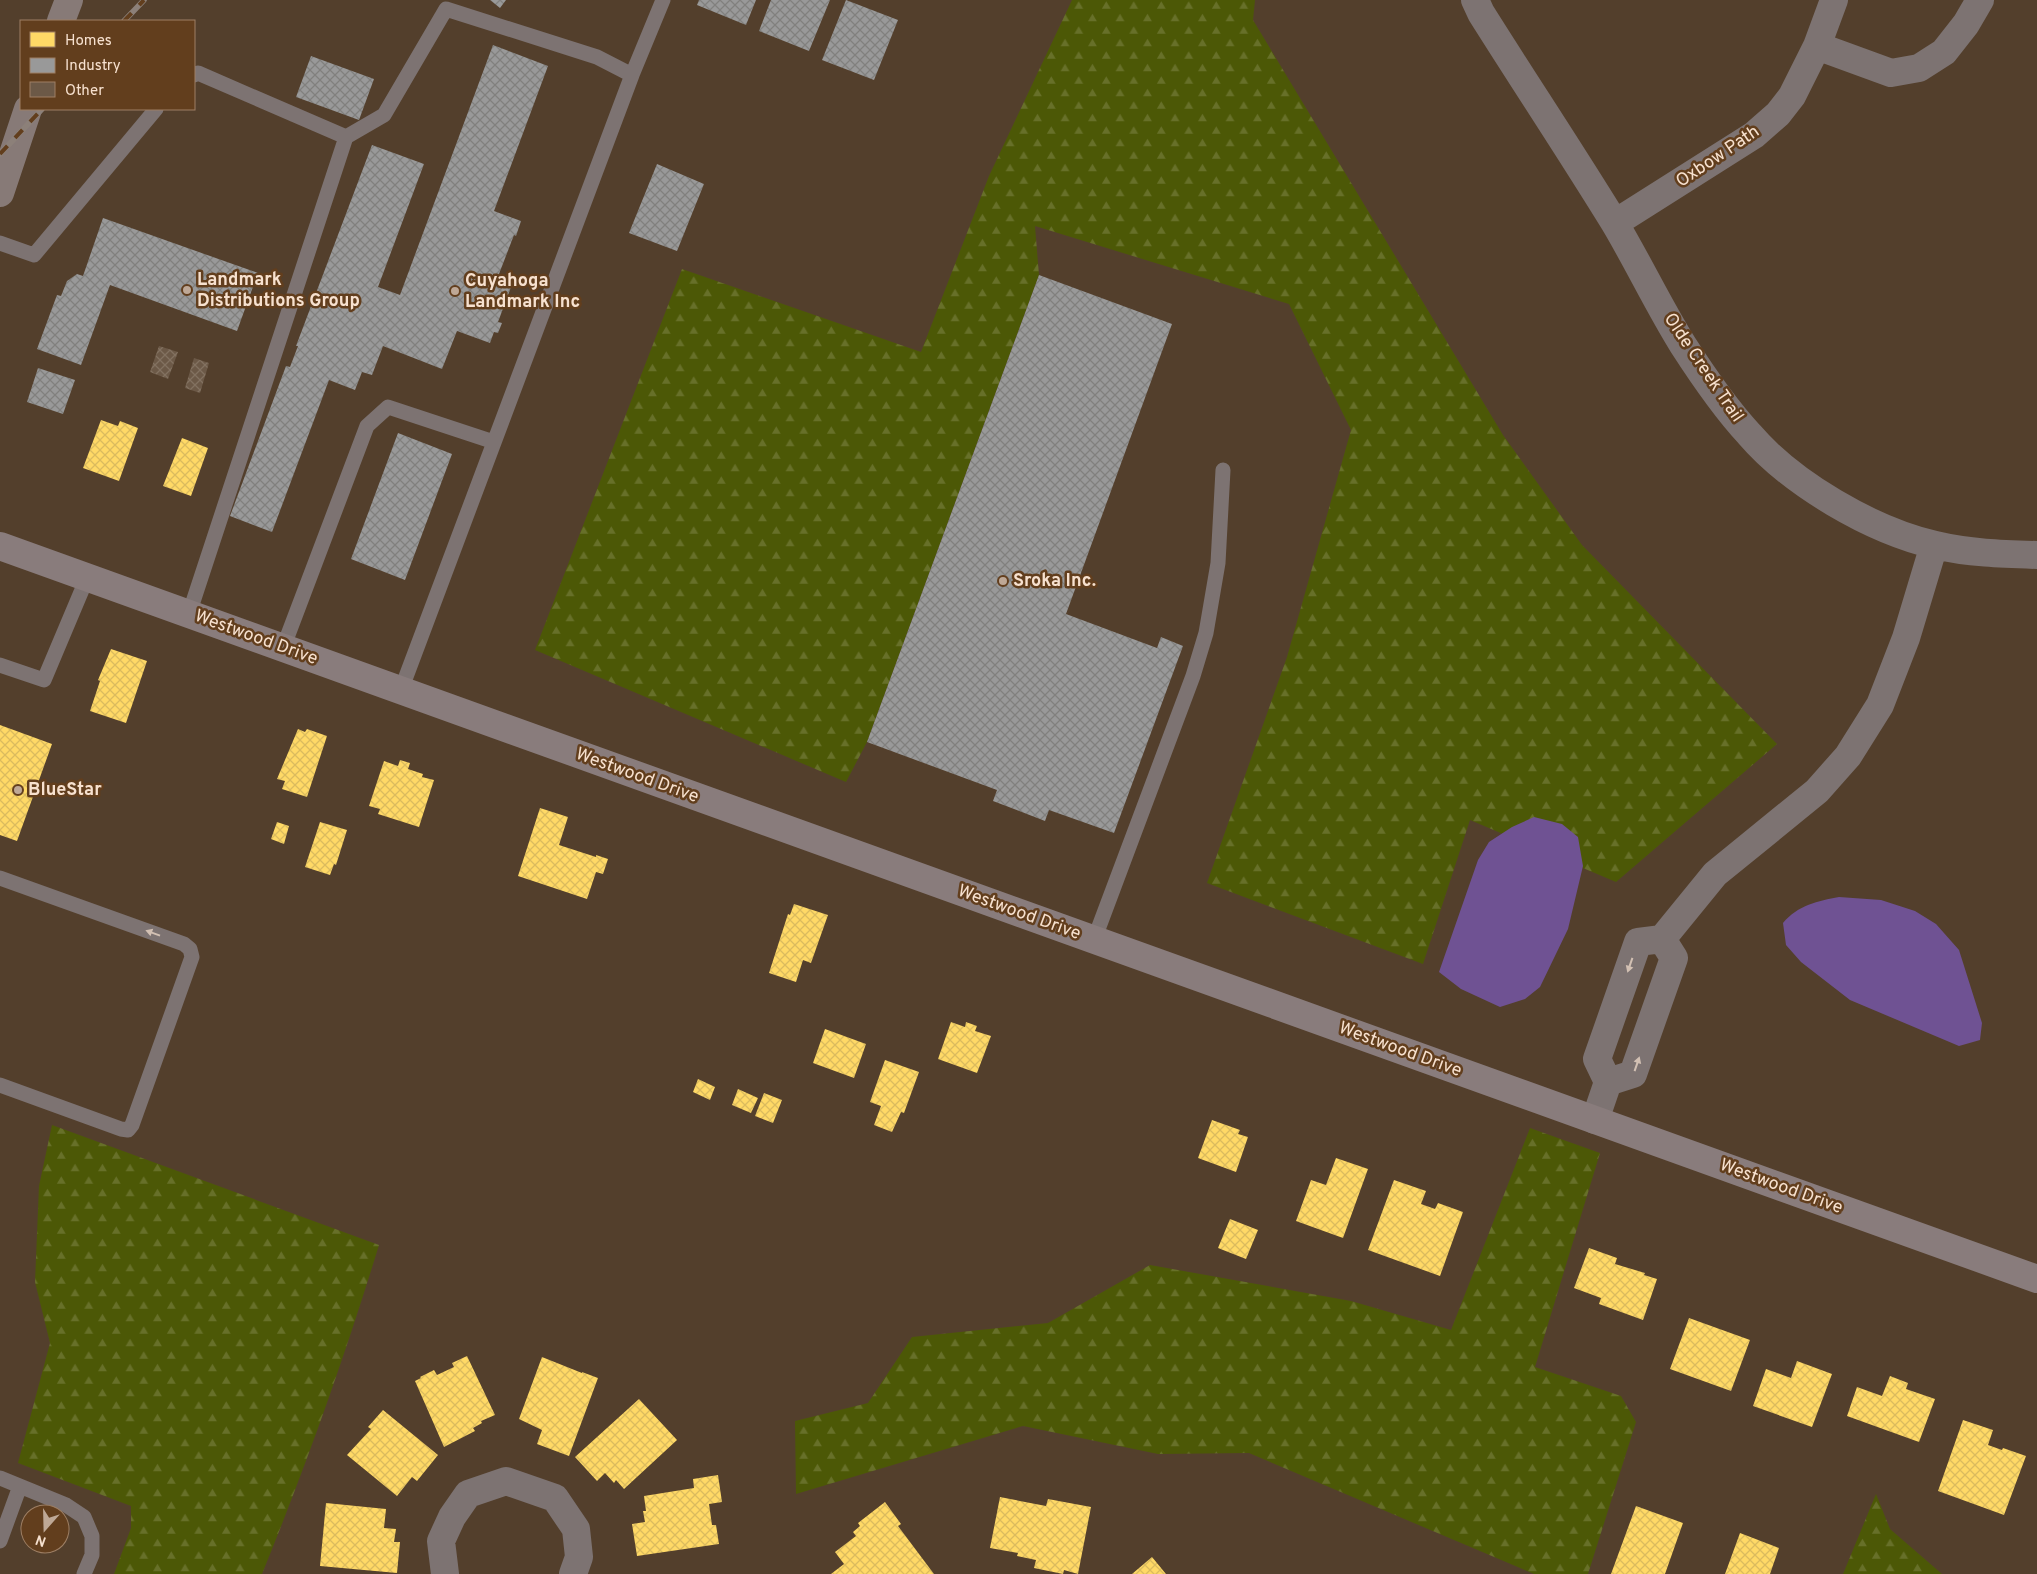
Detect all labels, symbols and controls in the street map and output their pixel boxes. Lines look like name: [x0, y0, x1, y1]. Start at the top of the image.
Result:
legend: [20, 20, 195, 110]
text: Homes: [65, 32, 112, 51]
text: Industry: [65, 57, 121, 76]
text: Other: [65, 82, 104, 101]
street label: Oxbow Path: [1672, 121, 1764, 193]
place label: Landmark Distributions Group: [197, 269, 360, 313]
place label: Cuyahoga Landmark Inc: [465, 270, 580, 314]
marker: Landmark Distributions Group: [181, 284, 193, 296]
marker: Cuyahoga Landmark Inc: [449, 285, 461, 297]
street label: Olde Creek Trail: [1658, 309, 1748, 427]
place label: Sroka Inc.: [1013, 570, 1096, 593]
marker: Sroka Inc.: [997, 575, 1009, 587]
street label: Westwood Drive: [191, 605, 321, 671]
street label: Westwood Drive: [572, 743, 702, 809]
place label: BlueStar: [28, 779, 102, 802]
marker: BlueStar: [12, 784, 24, 796]
street label: Westwood Drive: [954, 880, 1084, 946]
one-way arrow: [145, 929, 160, 937]
one-way arrow: [1626, 957, 1633, 972]
street label: Westwood Drive: [1335, 1017, 1465, 1083]
one-way arrow: [1633, 1057, 1641, 1072]
street label: Westwood Drive: [1716, 1154, 1846, 1220]
north arrow: [20, 1504, 70, 1554]
text: N: [33, 1530, 49, 1550]

